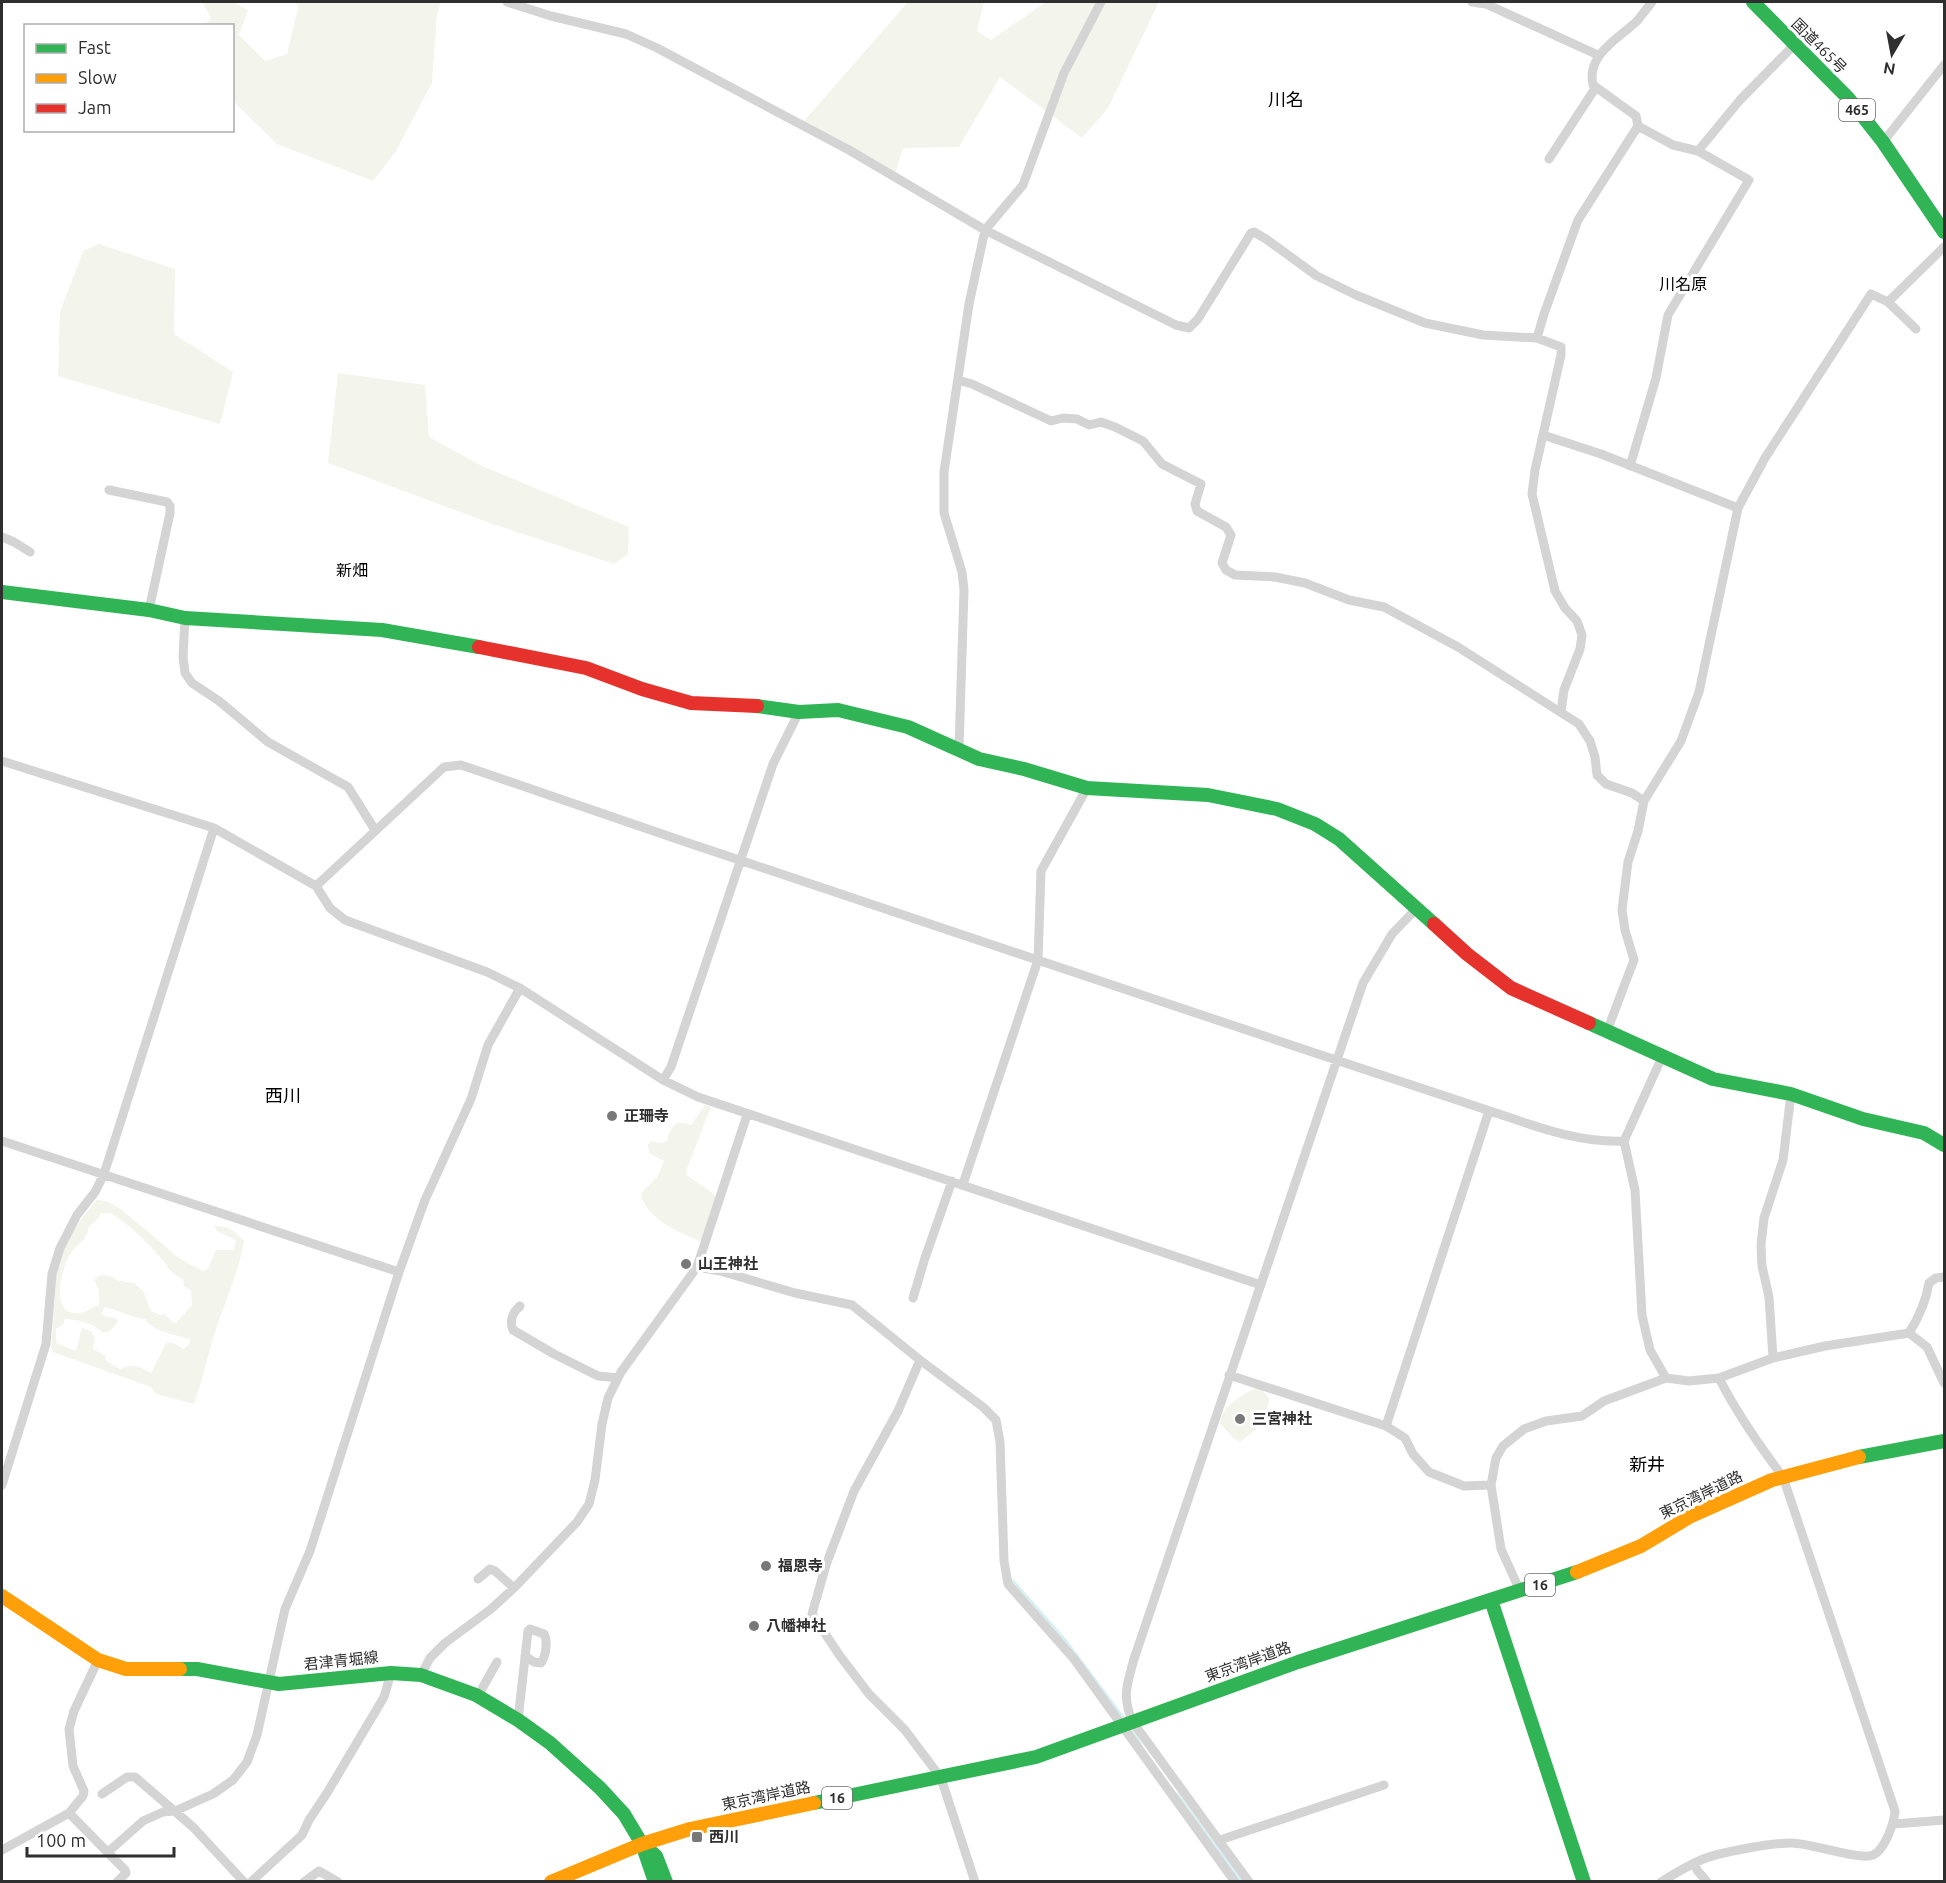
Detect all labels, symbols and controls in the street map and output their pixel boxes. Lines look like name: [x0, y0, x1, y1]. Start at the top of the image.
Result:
street label: 国道465号: [1788, 15, 1850, 77]
legend: [24, 24, 234, 132]
north arrow: [1862, 24, 1922, 84]
text: Fast: [78, 37, 111, 57]
text: N: [1882, 59, 1897, 79]
text: Slow: [78, 67, 117, 87]
district label: 川名: [1268, 89, 1304, 109]
text: Jam: [78, 97, 112, 117]
road number: 465: [1839, 99, 1875, 121]
district label: 川名原: [1659, 275, 1707, 293]
district label: 新畑: [336, 561, 368, 579]
district label: 西川: [265, 1085, 301, 1105]
place label: 正珊寺: [624, 1107, 669, 1124]
marker: 正珊寺: [605, 1109, 619, 1123]
place label: 山王神社: [698, 1255, 758, 1272]
marker: 山王神社: [679, 1257, 693, 1271]
place label: 三宮神社: [1252, 1410, 1312, 1427]
marker: 三宮神社: [1233, 1412, 1247, 1426]
district label: 新井: [1629, 1454, 1665, 1474]
street label: 東京湾岸道路: [1657, 1467, 1745, 1522]
place label: 福恩寺: [777, 1557, 823, 1574]
marker: 福恩寺: [759, 1559, 773, 1573]
road number: 16: [1525, 1574, 1555, 1596]
place label: 八幡神社: [766, 1617, 826, 1634]
marker: 八幡神社: [747, 1619, 761, 1633]
street label: 東京湾岸道路: [1203, 1638, 1293, 1685]
street label: 君津青堀線: [303, 1648, 379, 1673]
street label: 東京湾岸道路: [720, 1778, 812, 1813]
road number: 16: [822, 1787, 852, 1809]
scale bar: [27, 1820, 174, 1858]
place label: 西川: [709, 1828, 739, 1845]
text: 100 m: [36, 1830, 86, 1850]
marker: 西川: [690, 1830, 704, 1844]

